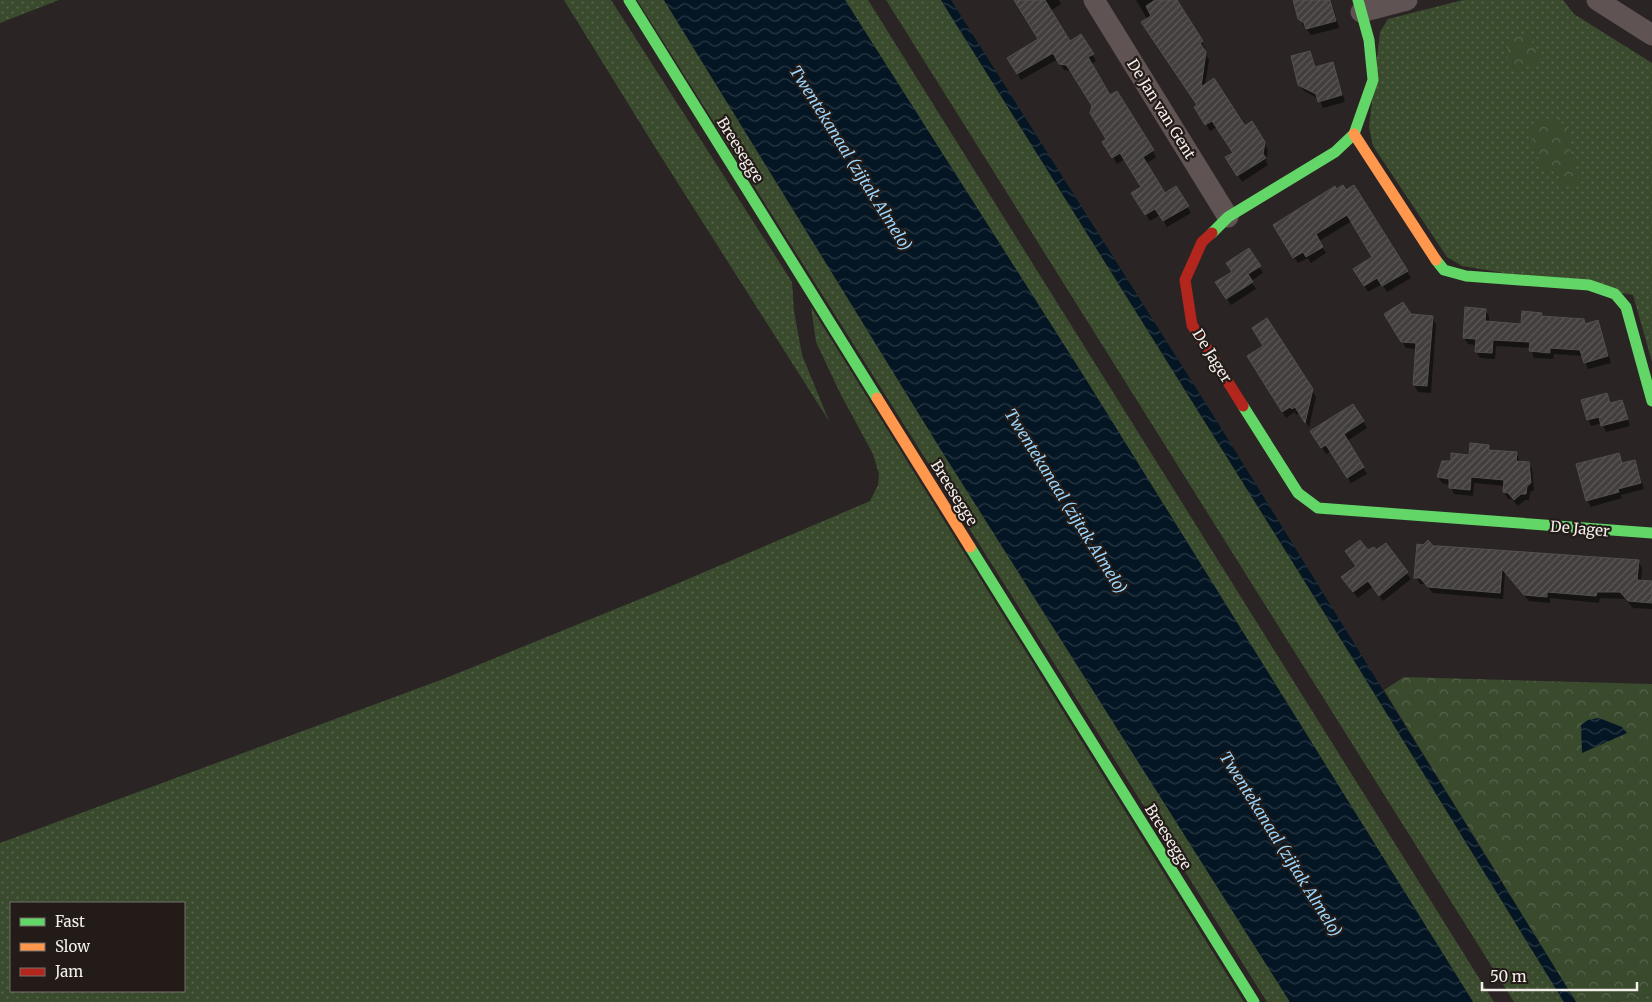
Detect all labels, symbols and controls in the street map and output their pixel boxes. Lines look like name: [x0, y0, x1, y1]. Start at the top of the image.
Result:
street label: De Jan van Gent: [1123, 55, 1200, 162]
water label: Twentekanaal (zijtak Almelo): [786, 62, 916, 254]
street label: Breesegge: [713, 113, 768, 186]
street label: De Jager: [1189, 325, 1236, 386]
water label: Twentekanaal (zijtak Almelo): [1001, 405, 1131, 597]
street label: Breesegge: [927, 456, 982, 529]
street label: De Jager: [1550, 516, 1611, 541]
water label: Twentekanaal (zijtak Almelo): [1216, 748, 1346, 940]
street label: Breesegge: [1141, 800, 1196, 873]
legend: [10, 902, 185, 992]
text: Fast: [55, 912, 85, 931]
text: Slow: [55, 937, 90, 956]
scale bar: [1482, 960, 1637, 992]
text: Jam: [54, 962, 83, 981]
text: 50 m: [1490, 967, 1527, 986]

